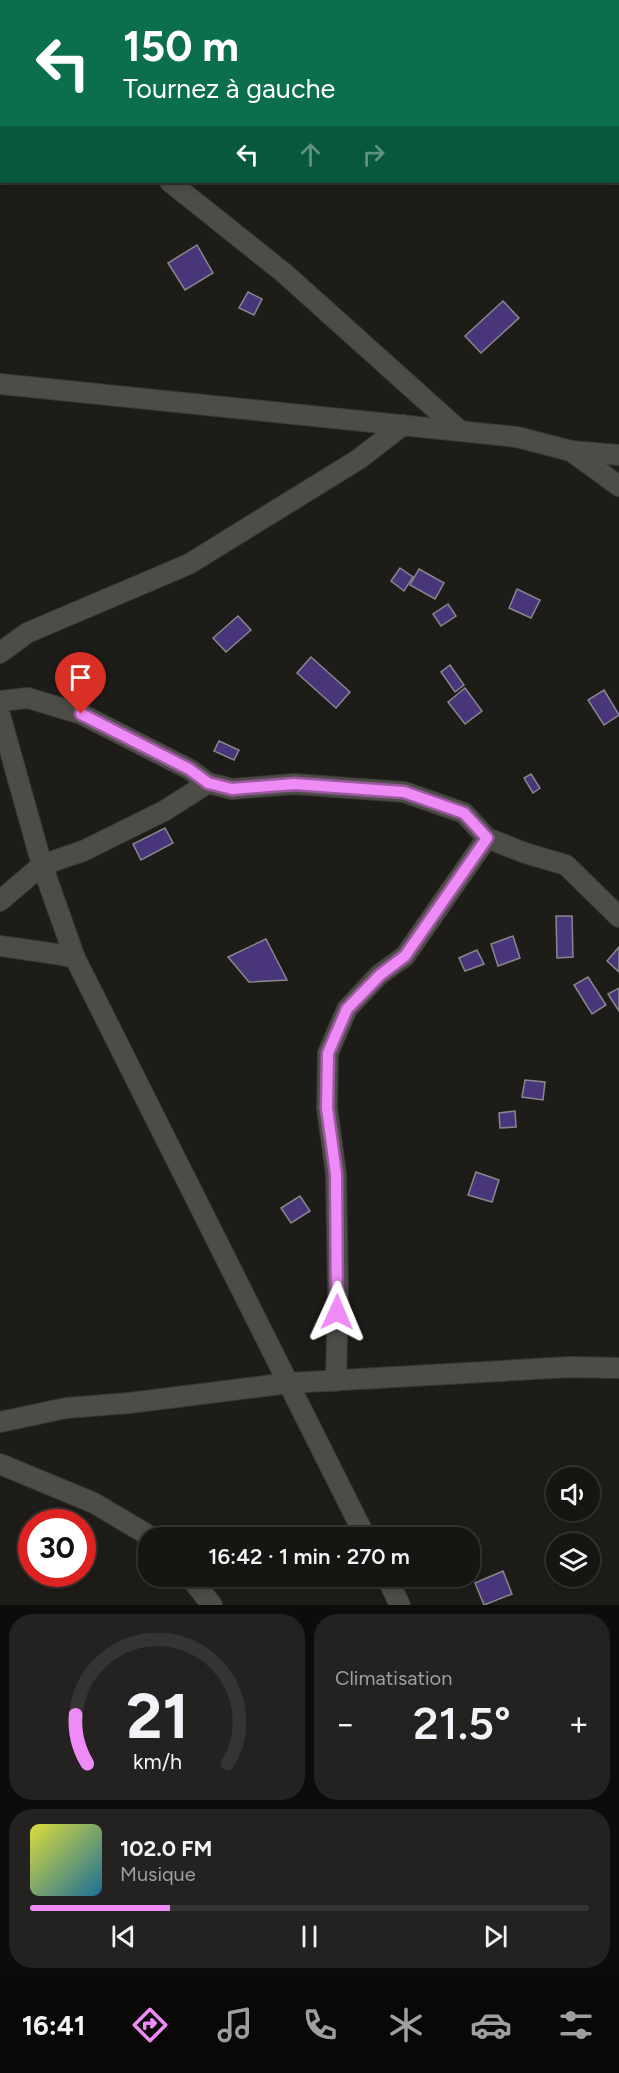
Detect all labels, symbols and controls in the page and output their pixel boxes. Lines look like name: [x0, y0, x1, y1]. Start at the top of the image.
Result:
text: 150 m: [123, 21, 239, 72]
icon: left: [24, 24, 102, 102]
text: Tournez à gauche: [123, 72, 335, 105]
icon: left: [231, 138, 264, 171]
icon: ahead: [294, 138, 327, 171]
icon: right: [357, 138, 390, 171]
pin: [55, 652, 106, 714]
icon: arrive: [64, 661, 97, 694]
position arrow: [305, 1280, 369, 1344]
map controls: [546, 1467, 600, 1587]
button: sound: [546, 1467, 600, 1521]
speed limit sign: 30: [18, 1509, 96, 1587]
button: layers: [546, 1533, 600, 1587]
text: 16:42 · 1 min · 270 m: [208, 1543, 410, 1570]
text: Climatisation: [335, 1666, 452, 1690]
text: 21: [126, 1679, 188, 1754]
text: 21.5°: [413, 1696, 511, 1750]
text: −: [335, 1704, 356, 1743]
text: +: [568, 1704, 589, 1743]
text: km/h: [133, 1749, 181, 1774]
text: 102.0 FM: [120, 1835, 212, 1862]
text: Musique: [120, 1862, 196, 1886]
icon: previous: [107, 1920, 140, 1953]
icon: pause: [293, 1920, 326, 1953]
icon: next: [479, 1920, 512, 1953]
icon: directions: [129, 2004, 171, 2046]
icon: music: [214, 2004, 256, 2046]
icon: phone: [299, 2004, 341, 2046]
icon: climate: [385, 2004, 427, 2046]
icon: car: [470, 2004, 512, 2046]
icon: filters: [555, 2004, 597, 2046]
text: 16:41: [22, 2009, 85, 2042]

